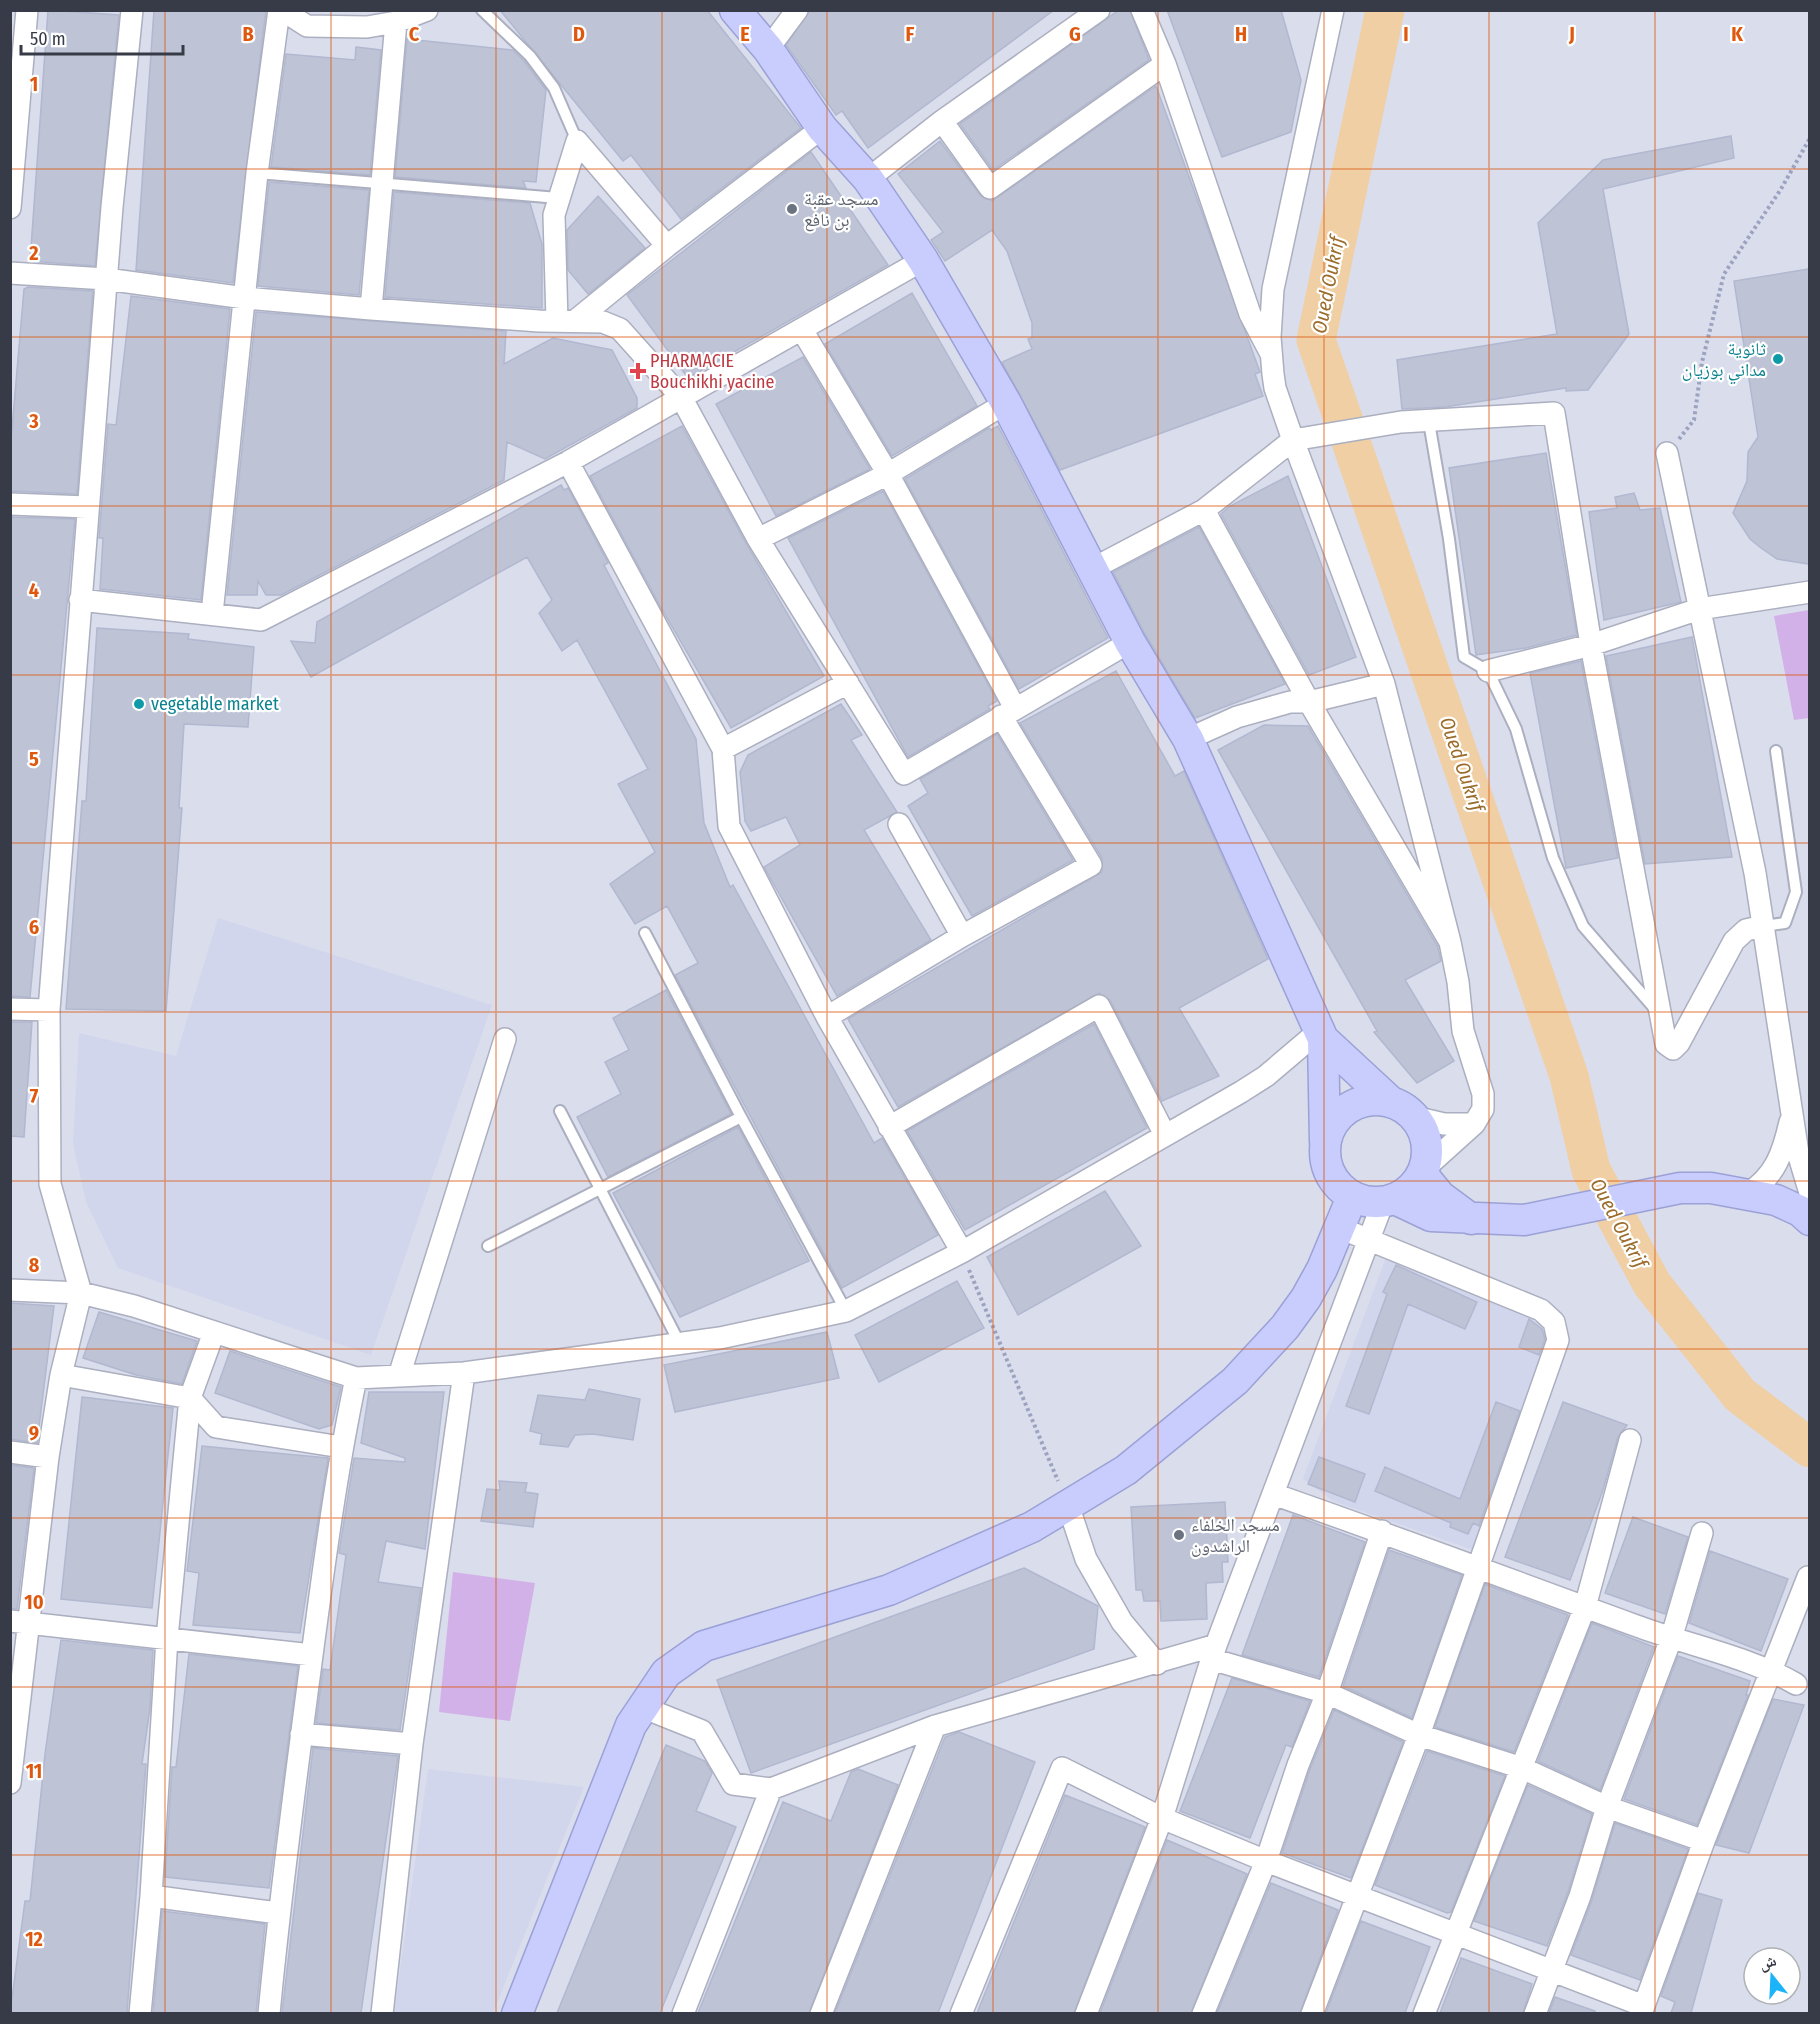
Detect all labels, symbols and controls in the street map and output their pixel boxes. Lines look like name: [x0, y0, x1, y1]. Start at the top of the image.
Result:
scale bar: [21, 18, 183, 56]
text: B: [242, 22, 254, 46]
text: C: [409, 22, 420, 46]
text: D: [573, 22, 585, 46]
text: E: [740, 22, 750, 46]
text: F: [906, 22, 915, 46]
text: G: [1069, 22, 1081, 46]
text: H: [1235, 22, 1247, 46]
text: I: [1403, 22, 1409, 46]
text: J: [1568, 22, 1575, 46]
text: K: [1731, 22, 1743, 46]
text: 50 m: [30, 28, 66, 50]
text: 1: [30, 72, 38, 96]
place label: مسجد عقبة بن نافع: [804, 188, 878, 232]
marker: مسجد عقبة بن نافع: [785, 202, 799, 216]
water label: Oued Oukrif: [1307, 232, 1350, 335]
text: 2: [28, 241, 39, 265]
place label: ثانوية مداني بوزيان: [1682, 338, 1766, 385]
place label: PHARMACIE Bouchikhi yacine: [650, 350, 774, 393]
marker: ثانوية مداني بوزيان: [1771, 352, 1785, 366]
marker: PHARMACIE Bouchikhi yacine: [631, 364, 645, 378]
text: 3: [28, 409, 39, 433]
text: 4: [29, 578, 39, 602]
place label: vegetable market: [151, 693, 279, 715]
marker: vegetable market: [132, 697, 146, 711]
water label: Oued Oukrif: [1435, 714, 1490, 817]
text: 5: [29, 747, 39, 771]
text: 6: [29, 915, 39, 939]
text: 7: [30, 1084, 39, 1108]
water label: Oued Oukrif: [1585, 1174, 1654, 1275]
text: 8: [29, 1253, 40, 1277]
text: 9: [29, 1421, 39, 1445]
place label: مسجد الخلفاء الراشدون: [1191, 1514, 1280, 1557]
marker: مسجد الخلفاء الراشدون: [1172, 1528, 1186, 1542]
text: 10: [24, 1590, 44, 1614]
text: 11: [26, 1759, 42, 1783]
text: 12: [25, 1927, 43, 1951]
north arrow: [1742, 1946, 1802, 2006]
text: ش: [1757, 1951, 1779, 1974]

